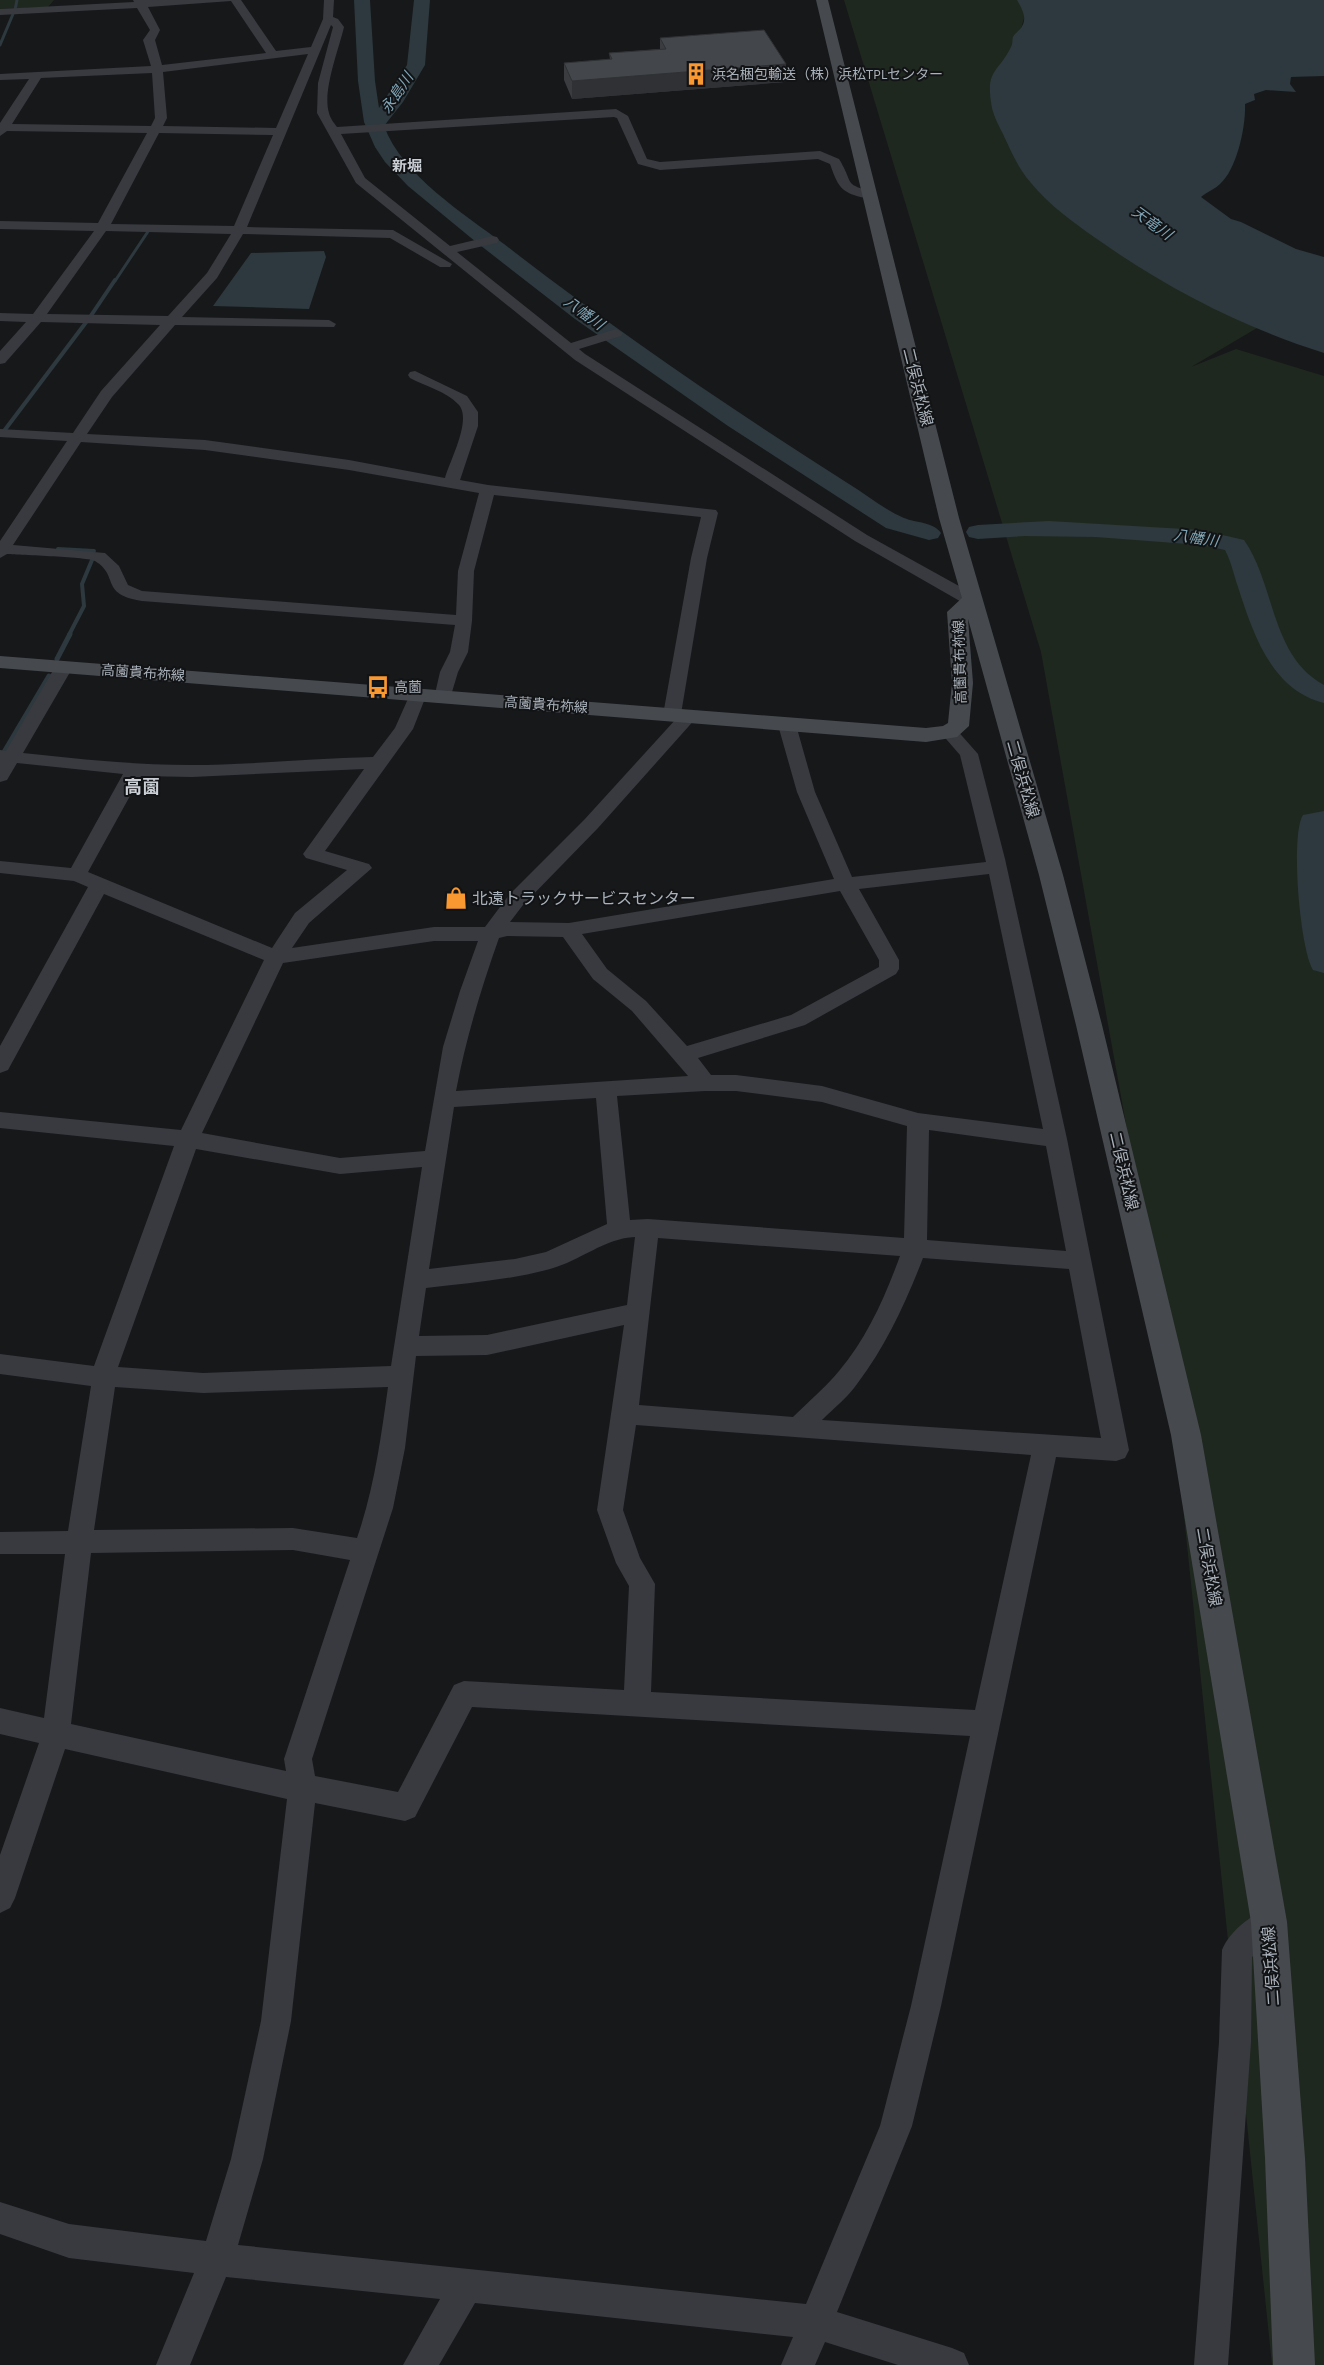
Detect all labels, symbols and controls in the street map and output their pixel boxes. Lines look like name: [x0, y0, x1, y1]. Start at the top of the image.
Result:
building icon: 浜名梱包輸送（株）浜松TPLセンター: [683, 61, 709, 87]
place label: 浜名梱包輸送（株）浜松TPLセンター: [712, 66, 943, 83]
water label: 永島川: [377, 68, 418, 117]
district label: 新堀: [392, 157, 422, 175]
water label: 天竜川: [1129, 202, 1177, 245]
water label: 八幡川: [561, 292, 609, 335]
street label: 二俣浜松線: [899, 346, 937, 428]
water label: 八幡川: [1172, 526, 1222, 551]
street label: 高薗貴布祢線: [950, 620, 970, 704]
street label: 高薗貴布祢線: [101, 662, 185, 684]
bus stop icon: 高薗: [365, 674, 391, 700]
place label: 高薗: [394, 679, 422, 696]
street label: 高薗貴布祢線: [504, 694, 588, 716]
street label: 二俣浜松線: [1003, 738, 1043, 820]
district label: 高薗: [124, 776, 160, 798]
shop icon: 北遠トラックサービスセンター: [443, 885, 469, 911]
place label: 北遠トラックサービスセンター: [472, 889, 696, 908]
street label: 二俣浜松線: [1106, 1130, 1142, 1212]
street label: 二俣浜松線: [1193, 1526, 1225, 1608]
street label: 二俣浜松線: [1259, 1925, 1283, 2007]

